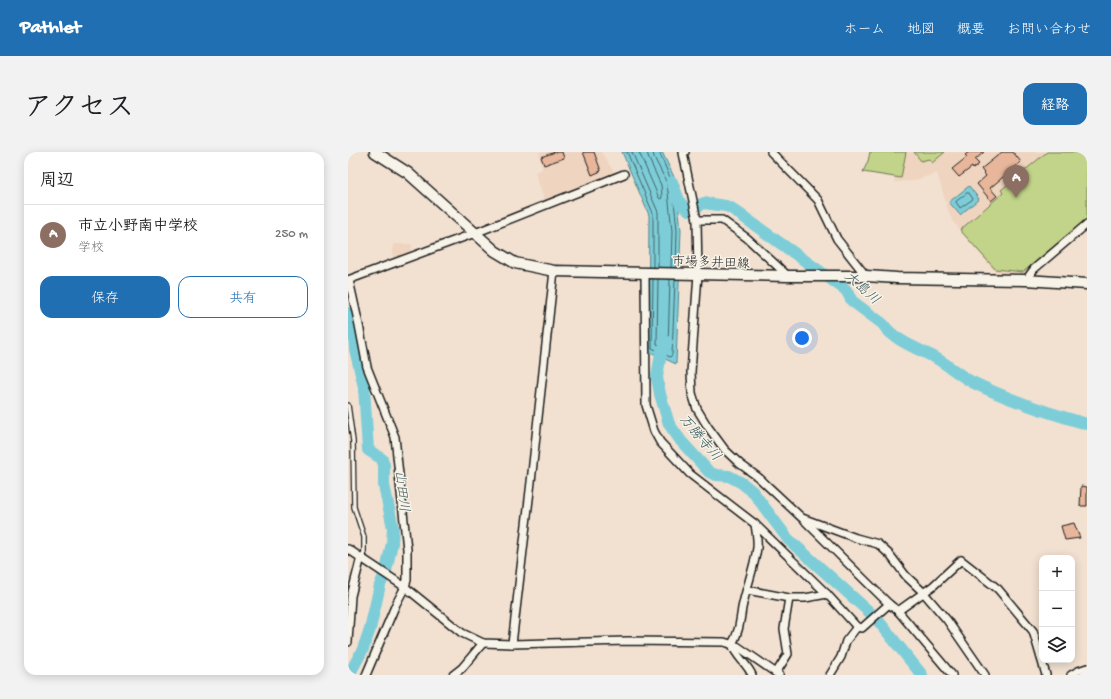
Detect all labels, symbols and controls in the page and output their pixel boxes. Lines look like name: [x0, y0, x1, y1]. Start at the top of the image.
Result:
text: Pathlet: [20, 17, 81, 40]
text: ホーム: [844, 22, 885, 39]
text: 地図: [907, 22, 935, 39]
text: 概要: [957, 22, 985, 39]
text: お問い合わせ: [1007, 22, 1091, 39]
button: 経路: [1023, 83, 1087, 125]
text: アクセス: [24, 93, 134, 126]
pin: A: [1003, 165, 1029, 198]
text: 周辺: [40, 172, 74, 192]
text: 市立小野南中学校: [78, 218, 198, 236]
text: A: [49, 227, 57, 242]
text: 250 m: [275, 227, 308, 242]
text: 学校: [78, 241, 104, 256]
street label: 市場多井田線: [672, 254, 751, 272]
water label: 大島川: [840, 268, 883, 309]
button: 保存: [40, 276, 170, 318]
button: 共有: [178, 276, 308, 318]
your location: [792, 328, 812, 348]
water label: 万勝寺川: [675, 411, 724, 466]
water label: 山田川: [390, 469, 412, 513]
map controls: [1039, 555, 1075, 663]
button: +: [1039, 555, 1075, 591]
button: −: [1039, 591, 1075, 627]
button: layers: [1039, 627, 1075, 663]

